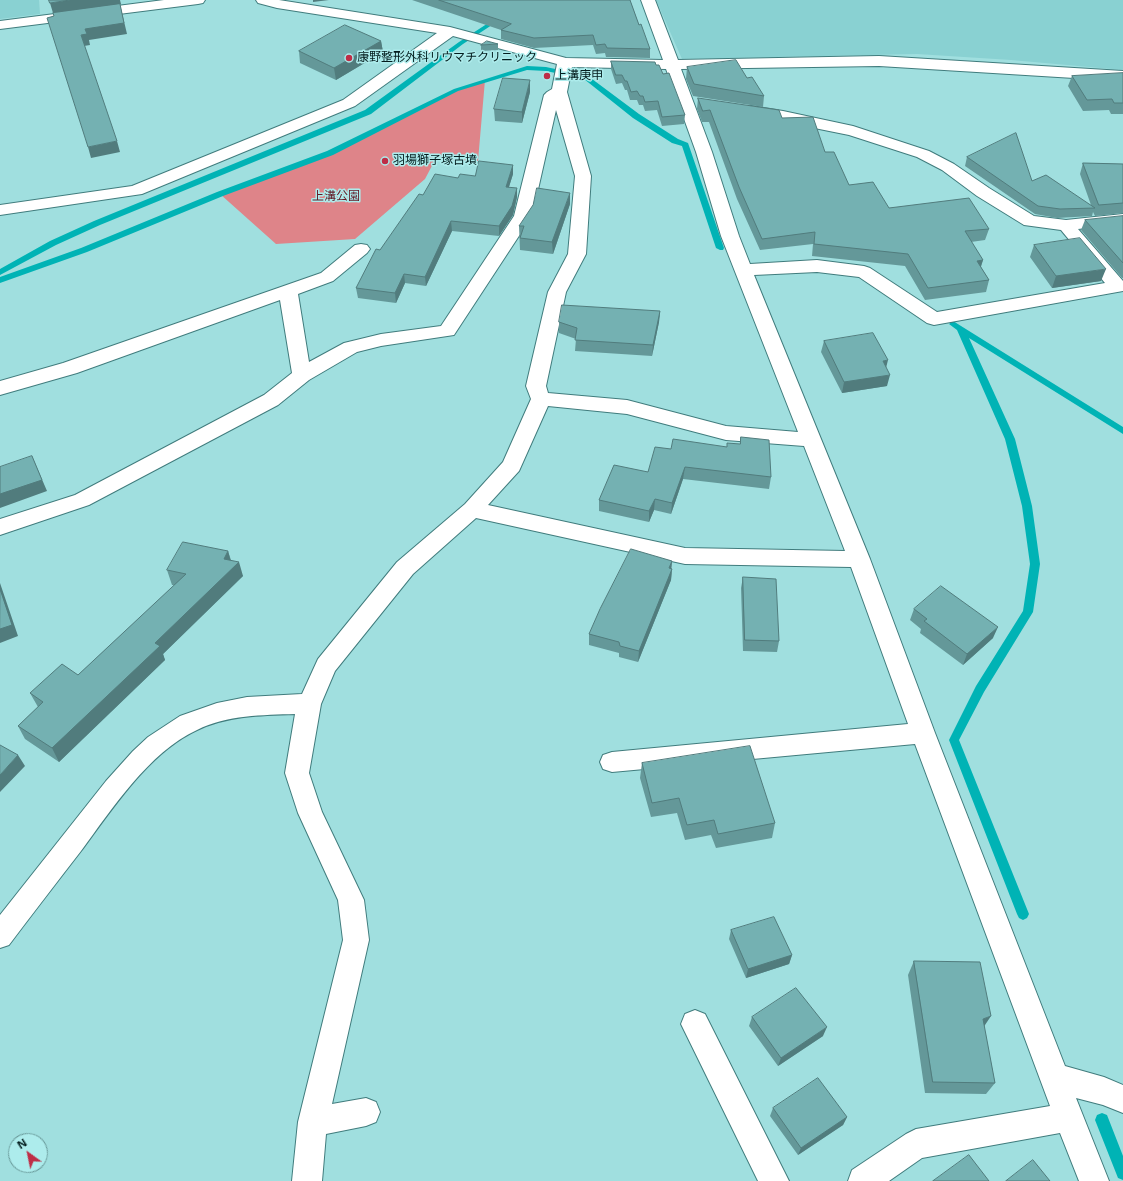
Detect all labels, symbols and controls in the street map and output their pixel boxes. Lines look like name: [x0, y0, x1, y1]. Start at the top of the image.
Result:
place label: 康野整形外科リウマチクリニック: [357, 51, 537, 65]
marker: 康野整形外科リウマチクリニック: [344, 53, 354, 63]
place label: 上溝庚申: [555, 69, 603, 83]
marker: 上溝庚申: [542, 71, 552, 81]
place label: 羽場獅子塚古墳: [393, 154, 477, 168]
marker: 羽場獅子塚古墳: [380, 156, 390, 166]
park label: 上溝公園: [312, 190, 360, 204]
north arrow: [8, 1133, 48, 1173]
text: N: [14, 1135, 30, 1152]

